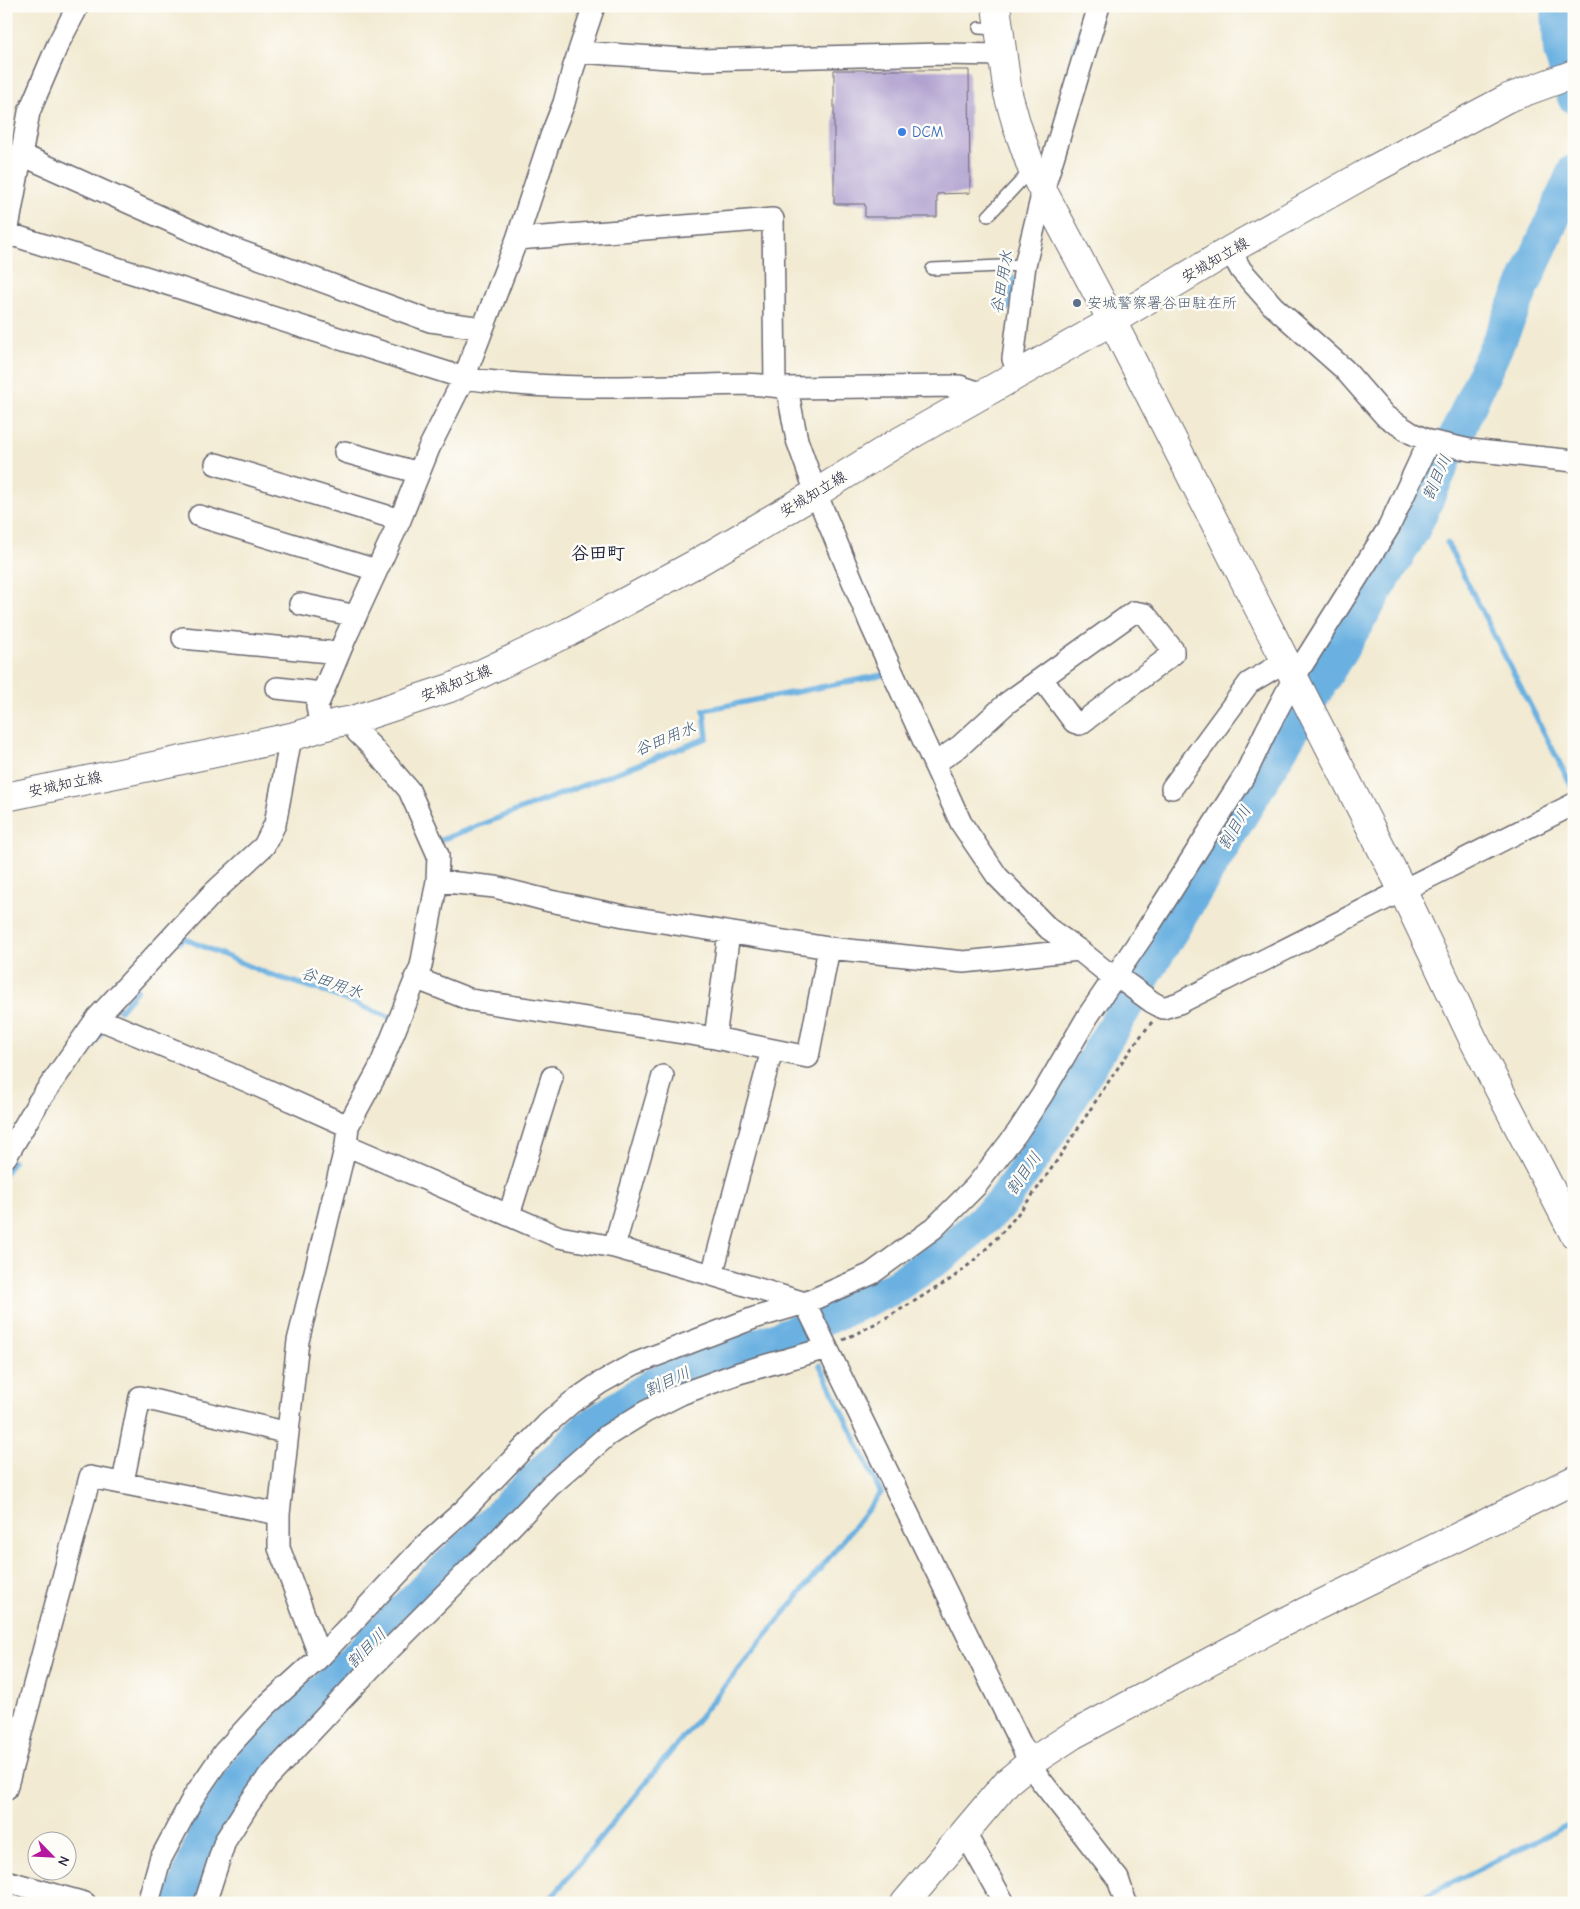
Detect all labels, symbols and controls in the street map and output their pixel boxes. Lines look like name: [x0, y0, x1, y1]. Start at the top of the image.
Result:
place label: DCM: [912, 123, 943, 141]
marker: DCM: [896, 126, 908, 138]
street label: 安城知立線: [1178, 233, 1252, 287]
water label: 谷田用水: [988, 249, 1016, 315]
place label: 安城警察署谷田駐在所: [1087, 294, 1237, 312]
marker: 安城警察署谷田駐在所: [1071, 297, 1083, 309]
water label: 割目川: [1419, 452, 1455, 503]
street label: 安城知立線: [776, 467, 850, 521]
district label: 谷田町: [571, 543, 625, 564]
street label: 安城知立線: [418, 661, 494, 705]
water label: 谷田用水: [632, 719, 698, 759]
street label: 安城知立線: [26, 767, 104, 801]
water label: 割目川: [1215, 802, 1255, 853]
water label: 谷田用水: [299, 964, 365, 1002]
water label: 割目川: [1003, 1149, 1045, 1198]
water label: 割目川: [642, 1364, 693, 1400]
water label: 割目川: [343, 1625, 390, 1672]
north arrow: [28, 1832, 78, 1882]
text: N: [54, 1853, 73, 1869]

